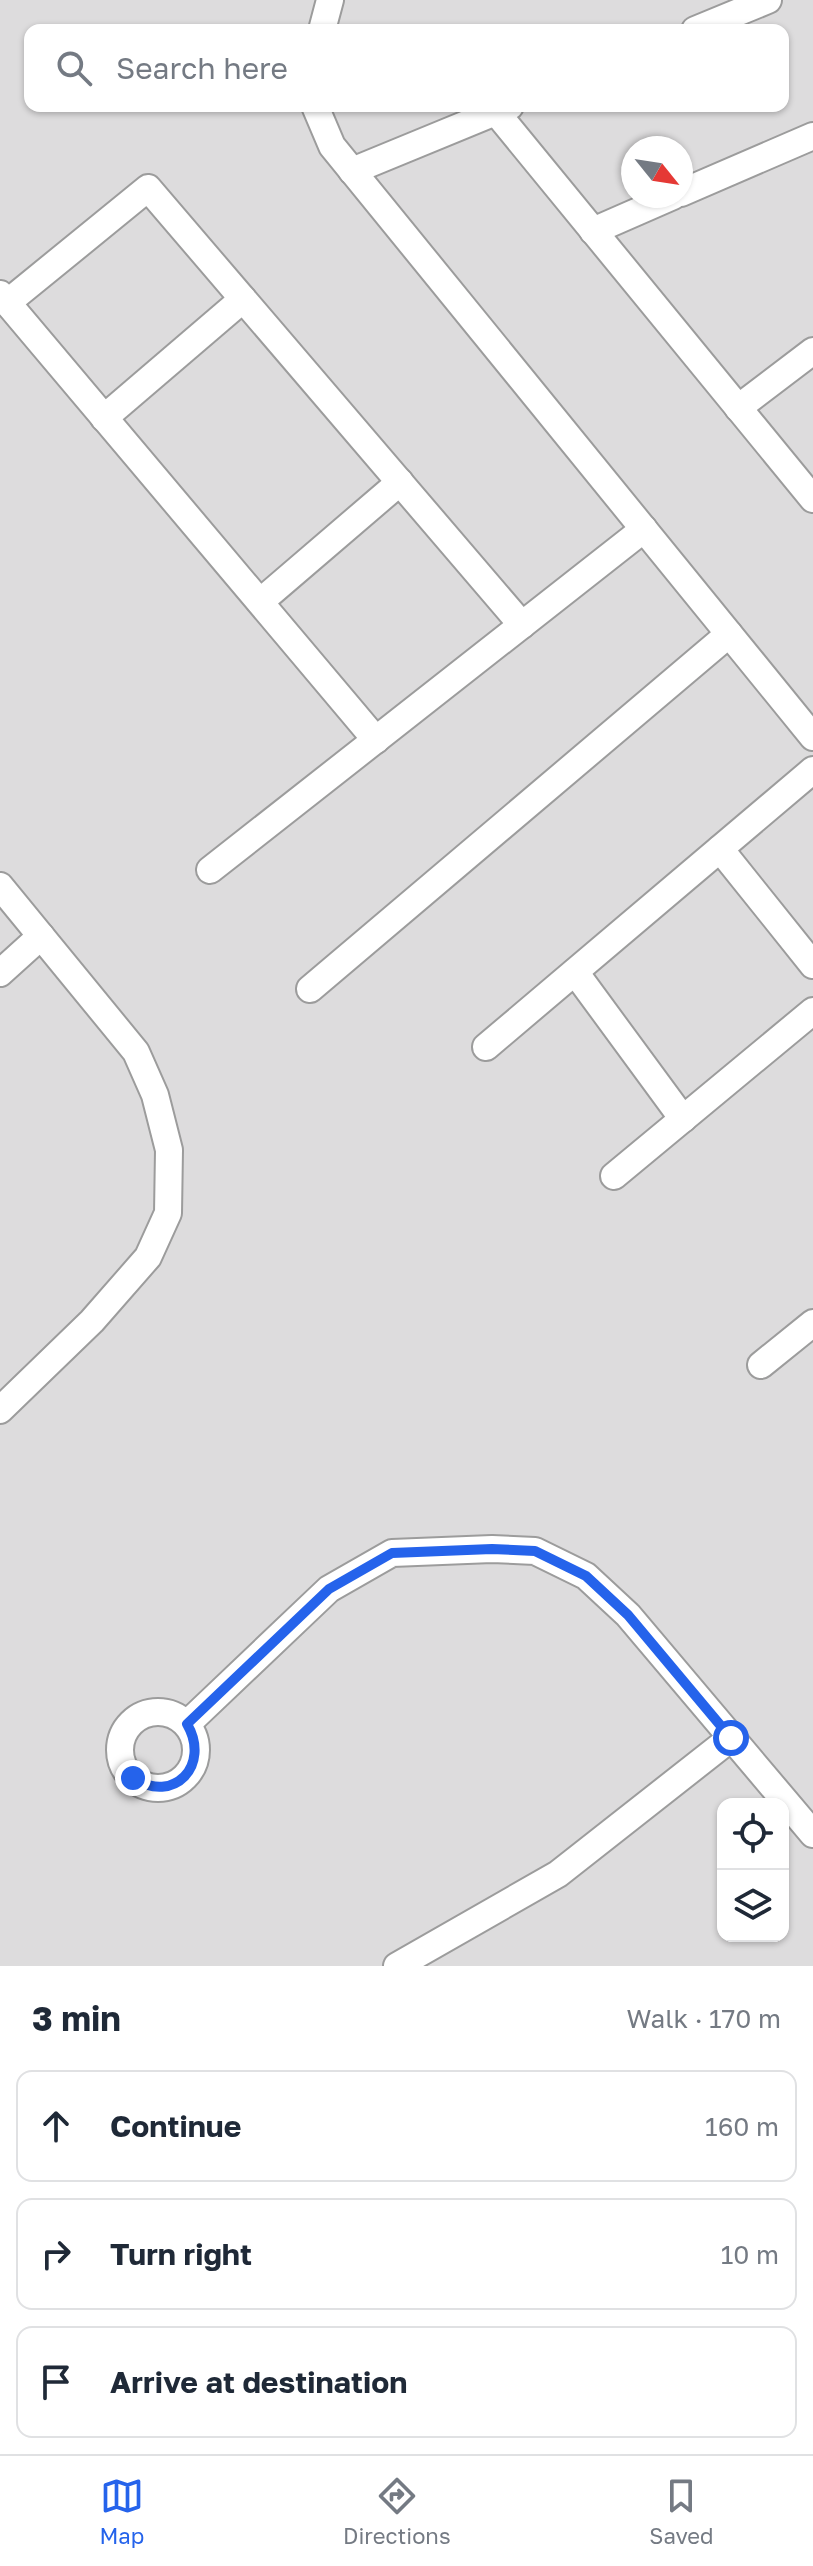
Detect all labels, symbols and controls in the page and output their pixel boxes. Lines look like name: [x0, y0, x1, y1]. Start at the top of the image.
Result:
search box: [24, 24, 789, 112]
icon: search: [52, 46, 96, 90]
text: Search here: [116, 50, 288, 86]
north arrow: [621, 136, 693, 208]
route start: [713, 1720, 749, 1756]
route end: [115, 1760, 151, 1796]
map controls: [717, 1798, 789, 1942]
button: locate: [717, 1798, 789, 1870]
button: layers: [717, 1870, 789, 1942]
text: 3 min: [32, 1998, 121, 2038]
text: Walk · 170 m: [627, 2003, 781, 2034]
icon: ahead: [34, 2104, 78, 2148]
text: Continue: [110, 2108, 241, 2144]
text: 160 m: [705, 2111, 779, 2142]
icon: right: [34, 2232, 78, 2276]
text: Turn right: [110, 2236, 252, 2272]
text: 10 m: [721, 2239, 779, 2270]
icon: arrive: [34, 2360, 78, 2404]
text: Arrive at destination: [110, 2364, 407, 2400]
tab: Map: [99, 2474, 144, 2549]
tab: Directions: [343, 2474, 451, 2549]
tab: Saved: [649, 2474, 714, 2549]

